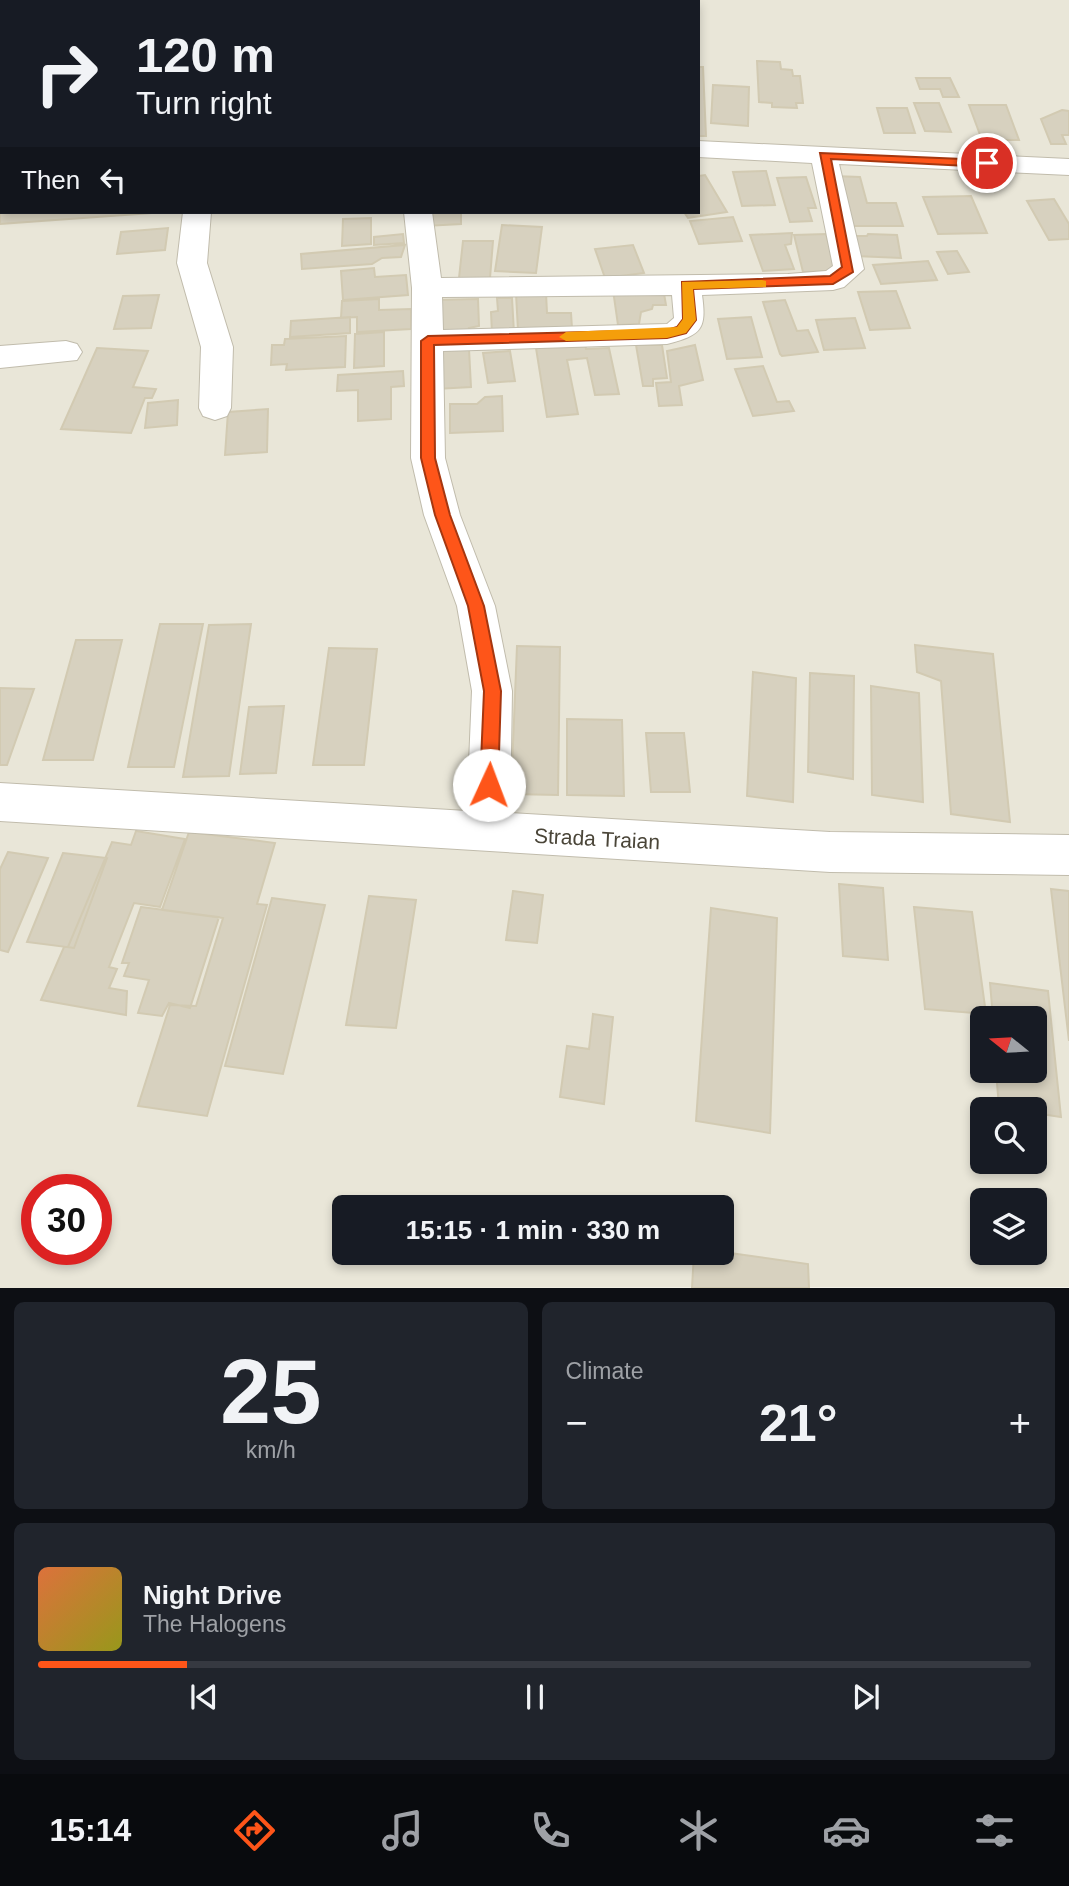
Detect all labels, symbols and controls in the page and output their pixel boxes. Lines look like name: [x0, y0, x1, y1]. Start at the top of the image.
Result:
icon: right: [21, 28, 112, 119]
text: 120 m: [136, 28, 275, 82]
text: Turn right: [136, 85, 272, 121]
pin: [957, 133, 1017, 193]
icon: arrive: [968, 144, 1006, 182]
icon: left: [94, 161, 132, 199]
text: Then: [21, 165, 80, 195]
position arrow: [452, 748, 526, 822]
street label: Strada Traian: [533, 824, 661, 853]
north arrow: [970, 1006, 1046, 1083]
map controls: [970, 1006, 1047, 1265]
button: search: [970, 1097, 1047, 1174]
speed limit sign: 30: [21, 1174, 112, 1265]
button: layers: [970, 1188, 1047, 1265]
text: 15:15 · 1 min · 330 m: [406, 1215, 660, 1245]
text: 25: [220, 1341, 321, 1442]
text: Climate: [566, 1358, 643, 1384]
text: 21°: [759, 1394, 838, 1452]
text: −: [566, 1402, 588, 1444]
text: +: [1009, 1402, 1031, 1444]
text: km/h: [246, 1437, 296, 1463]
text: Night Drive: [143, 1580, 282, 1610]
text: The Halogens: [143, 1611, 286, 1637]
icon: previous: [185, 1678, 223, 1716]
icon: pause: [516, 1678, 554, 1716]
icon: next: [847, 1678, 885, 1716]
icon: directions: [230, 1806, 279, 1855]
icon: music: [378, 1806, 427, 1855]
icon: phone: [526, 1806, 575, 1855]
icon: climate: [674, 1806, 723, 1855]
icon: car: [822, 1806, 871, 1855]
icon: filters: [970, 1806, 1019, 1855]
text: 15:14: [50, 1812, 131, 1848]

